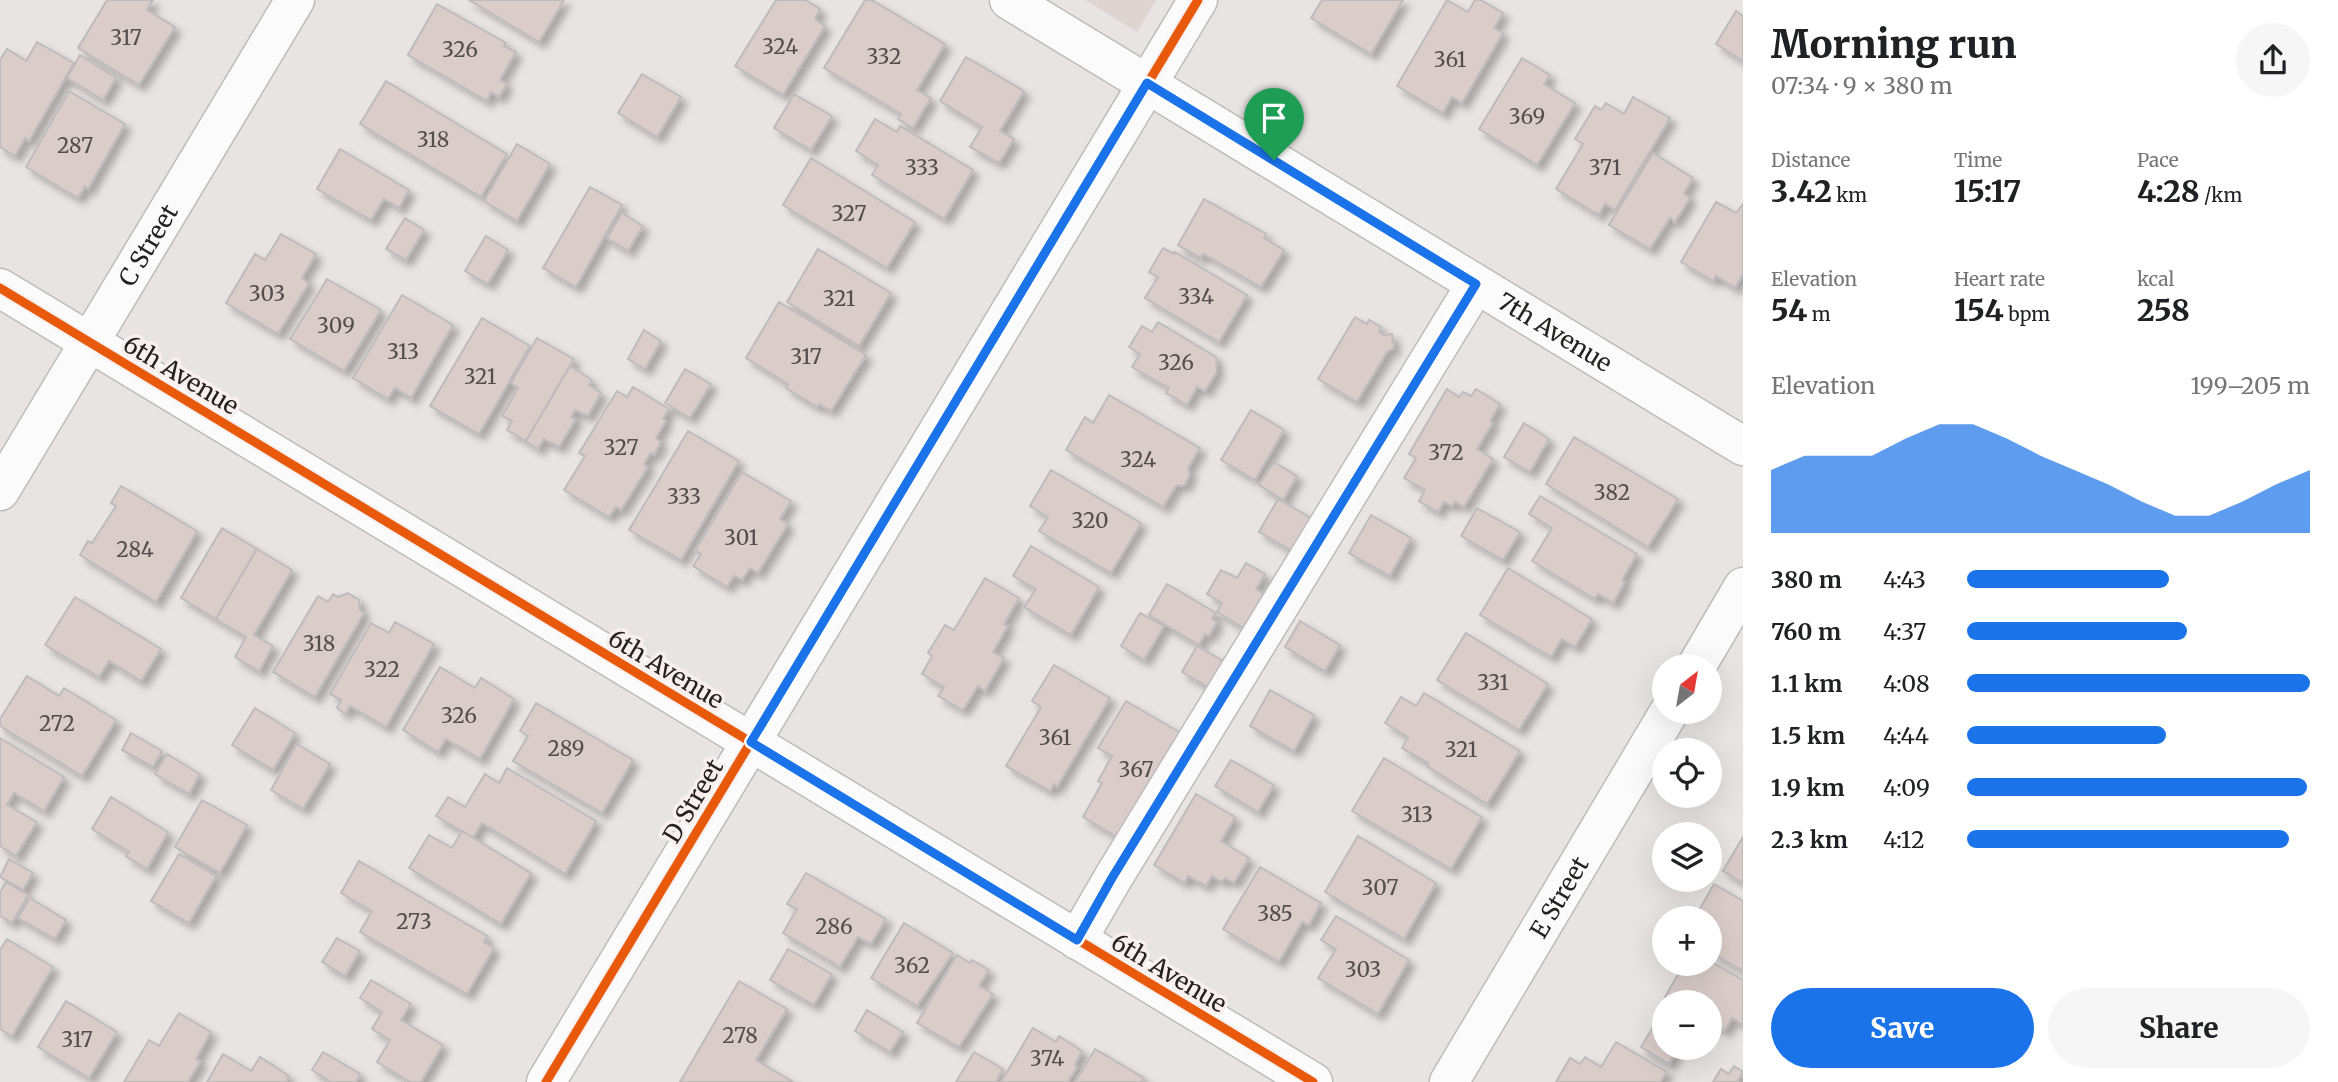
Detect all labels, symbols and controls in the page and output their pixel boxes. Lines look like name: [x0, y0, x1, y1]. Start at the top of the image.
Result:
text: Morning run: [1771, 21, 2017, 68]
button: share: [2236, 23, 2310, 97]
house number: 317: [110, 24, 142, 51]
house number: 324: [762, 33, 798, 60]
house number: 326: [442, 36, 478, 63]
house number: 332: [867, 43, 901, 70]
house number: 361: [1434, 46, 1466, 73]
text: 07:34 · 9 × 380 m: [1771, 71, 1953, 100]
pin: [1244, 88, 1304, 160]
icon: arrive: [1255, 99, 1293, 137]
house number: 369: [1509, 103, 1545, 130]
house number: 318: [417, 126, 449, 153]
house number: 287: [57, 132, 93, 159]
text: Distance: [1771, 148, 1850, 172]
text: Time: [1954, 148, 2002, 172]
text: Pace: [2137, 148, 2179, 172]
house number: 333: [905, 154, 939, 181]
house number: 371: [1589, 154, 1621, 181]
text: 3.42: [1771, 172, 1832, 210]
text: 15:17: [1954, 172, 2021, 210]
text: 4:28: [2137, 172, 2200, 210]
text: km: [1832, 183, 1867, 207]
text: /km: [2200, 183, 2242, 207]
street label: C Street: [111, 198, 185, 292]
house number: 327: [831, 200, 867, 227]
text: Elevation: [1771, 267, 1857, 291]
text: Heart rate: [1954, 267, 2045, 291]
text: kcal: [2137, 267, 2174, 291]
house number: 303: [249, 280, 285, 307]
house number: 334: [1178, 283, 1214, 310]
house number: 321: [823, 285, 855, 312]
street label: 7th Avenue: [1492, 285, 1618, 378]
text: 54: [1771, 291, 1807, 329]
text: 154: [1954, 291, 2004, 329]
text: 258: [2137, 291, 2190, 329]
text: m: [1807, 302, 1831, 326]
text: bpm: [2004, 302, 2050, 326]
house number: 309: [317, 312, 355, 339]
street label: 6th Avenue: [118, 328, 244, 422]
house number: 313: [387, 338, 419, 365]
house number: 317: [790, 343, 822, 370]
house number: 326: [1158, 349, 1194, 376]
house number: 321: [464, 363, 496, 390]
text: Elevation: [1771, 371, 1875, 400]
text: 199–205 m: [2191, 371, 2310, 400]
house number: 327: [603, 434, 639, 461]
house number: 372: [1428, 439, 1464, 466]
house number: 324: [1120, 446, 1156, 473]
house number: 382: [1594, 479, 1630, 506]
house number: 333: [667, 483, 701, 510]
house number: 320: [1072, 507, 1108, 534]
house number: 301: [724, 524, 758, 551]
house number: 284: [116, 536, 154, 563]
text: 380 m: [1771, 565, 1842, 594]
text: 4:43: [1883, 565, 1926, 594]
text: 760 m: [1771, 617, 1841, 646]
text: 4:37: [1883, 617, 1926, 646]
street label: 6th Avenue: [603, 622, 729, 716]
house number: 318: [303, 630, 335, 657]
north arrow: [1652, 654, 1722, 724]
map controls: [1652, 654, 1722, 1060]
house number: 322: [364, 656, 400, 683]
house number: 331: [1477, 669, 1509, 696]
text: 1.1 km: [1771, 669, 1842, 698]
text: 4:08: [1883, 669, 1930, 698]
house number: 326: [441, 702, 477, 729]
house number: 272: [39, 710, 75, 737]
text: 1.5 km: [1771, 721, 1845, 750]
text: 4:44: [1883, 721, 1929, 750]
house number: 361: [1039, 724, 1071, 751]
house number: 289: [547, 735, 585, 762]
house number: 321: [1445, 736, 1477, 763]
button: locate: [1652, 738, 1722, 808]
street label: D Street: [656, 753, 730, 849]
house number: 367: [1119, 756, 1153, 783]
text: 1.9 km: [1771, 773, 1845, 802]
text: 4:09: [1883, 773, 1930, 802]
house number: 313: [1401, 801, 1433, 828]
button: layers: [1652, 822, 1722, 892]
text: 2.3 km: [1771, 825, 1848, 854]
text: 4:12: [1883, 825, 1925, 854]
street label: E Street: [1523, 850, 1595, 944]
house number: 307: [1362, 874, 1398, 901]
house number: 385: [1257, 900, 1293, 927]
button: +: [1652, 906, 1722, 976]
house number: 273: [396, 908, 432, 935]
house number: 286: [815, 913, 853, 940]
street label: 6th Avenue: [1106, 926, 1232, 1020]
house number: 362: [894, 952, 930, 979]
house number: 303: [1345, 956, 1381, 983]
button: Save: [1771, 988, 2034, 1068]
button: Share: [2048, 988, 2310, 1068]
button: −: [1652, 990, 1722, 1060]
house number: 278: [722, 1022, 758, 1049]
house number: 317: [61, 1026, 93, 1053]
house number: 374: [1030, 1045, 1064, 1072]

